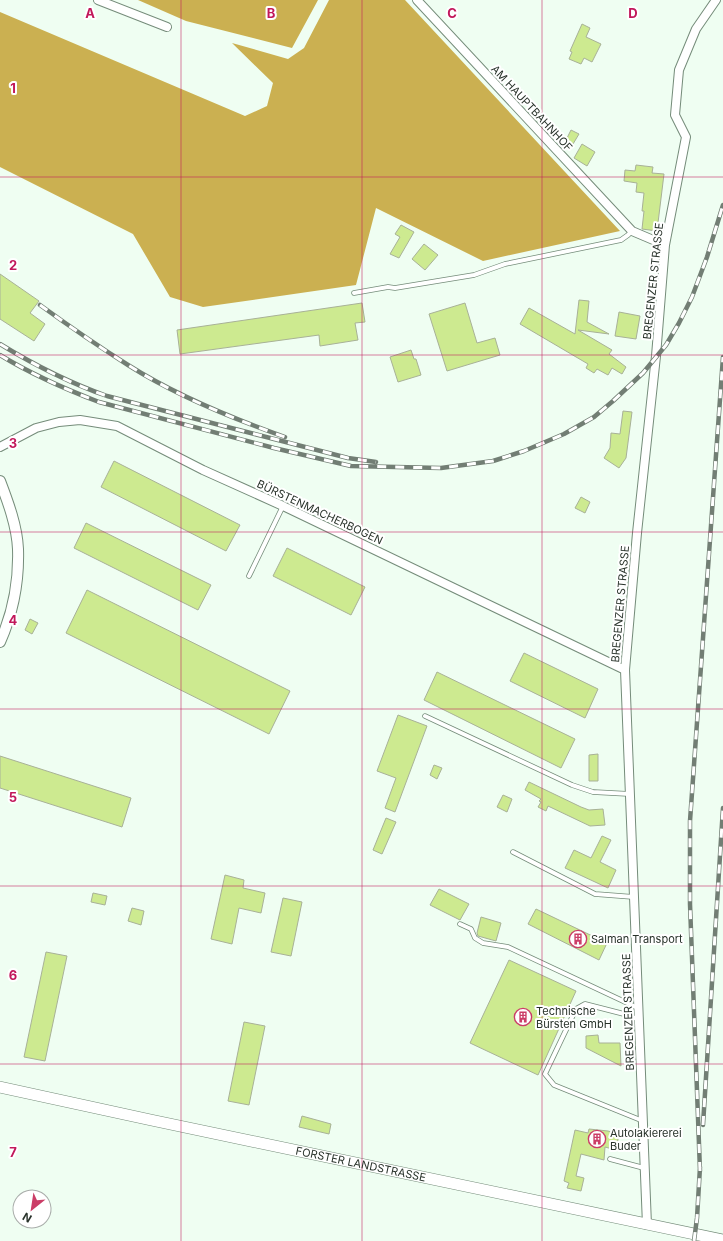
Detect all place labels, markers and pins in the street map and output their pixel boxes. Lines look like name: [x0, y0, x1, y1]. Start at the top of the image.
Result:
building icon: Salman Transport: [568, 929, 588, 949]
place label: Salman Transport: [591, 932, 683, 946]
place label: Technische Bürsten GmbH: [536, 1004, 612, 1031]
building icon: Technische Bürsten GmbH: [513, 1007, 533, 1027]
place label: Autolakiererei Buder: [610, 1126, 682, 1153]
building icon: Autolakiererei Buder: [587, 1129, 607, 1149]

